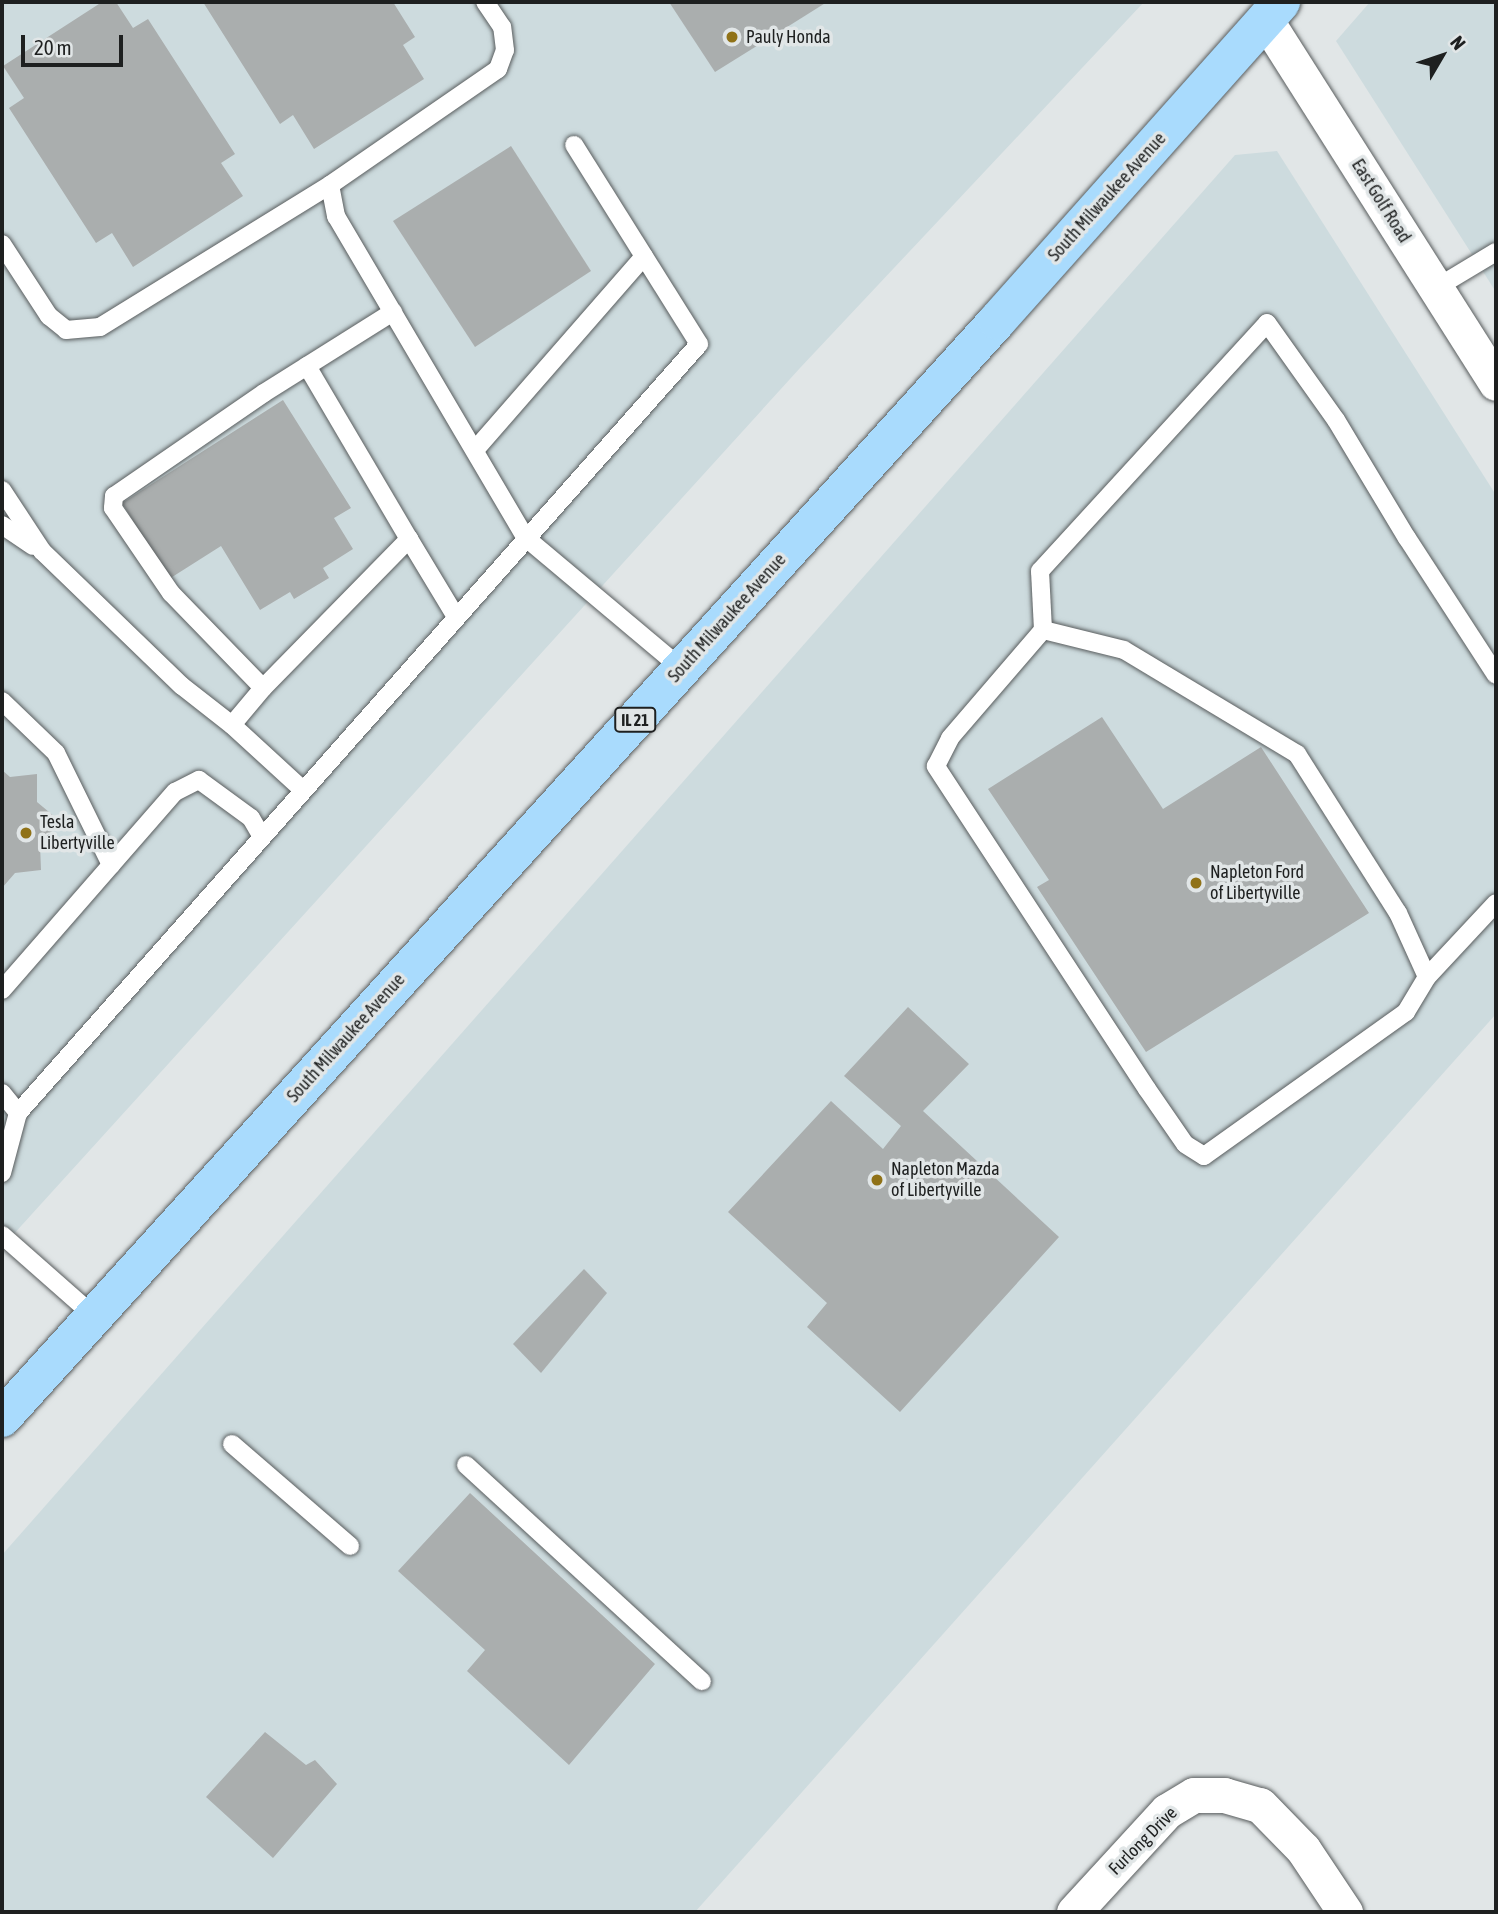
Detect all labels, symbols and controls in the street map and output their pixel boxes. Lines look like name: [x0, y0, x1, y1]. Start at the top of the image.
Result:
scale bar: [24, 21, 126, 65]
north arrow: [1407, 21, 1477, 91]
place label: Pauly Honda: [746, 26, 831, 48]
marker: Pauly Honda: [724, 29, 740, 45]
text: N: [1446, 32, 1470, 54]
text: 20 m: [34, 35, 72, 59]
street label: South Milwaukee Avenue: [1044, 128, 1170, 266]
street label: East Golf Road: [1347, 155, 1415, 247]
street label: South Milwaukee Avenue: [664, 549, 790, 687]
road number: IL 21: [614, 708, 656, 733]
place label: Tesla Libertyville: [40, 812, 115, 854]
marker: Tesla Libertyville: [18, 825, 34, 841]
place label: Napleton Ford of Libertyville: [1210, 862, 1304, 904]
marker: Napleton Ford of Libertyville: [1188, 875, 1204, 891]
street label: South Milwaukee Avenue: [283, 969, 409, 1107]
place label: Napleton Mazda of Libertyville: [891, 1159, 1000, 1202]
marker: Napleton Mazda of Libertyville: [869, 1172, 885, 1188]
street label: Furlong Drive: [1104, 1802, 1182, 1880]

